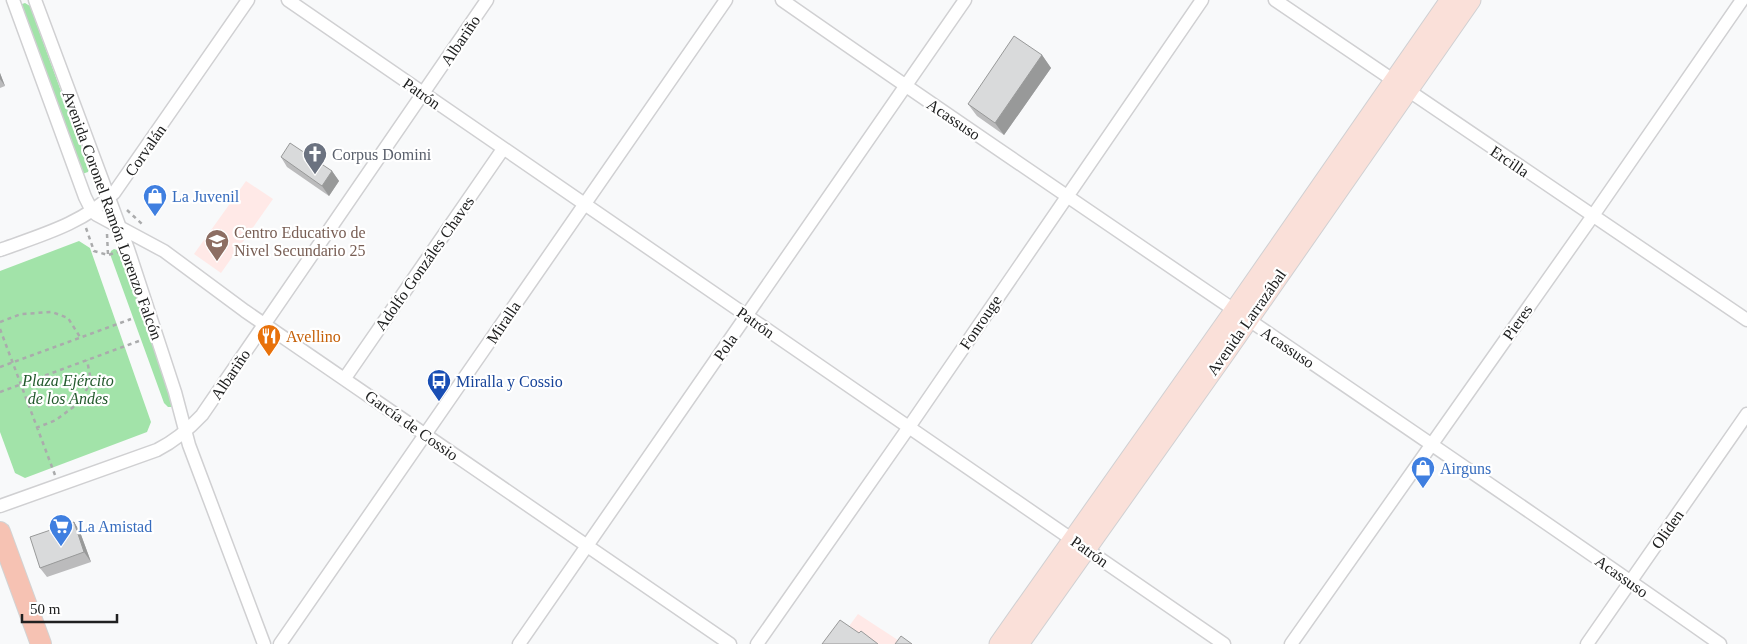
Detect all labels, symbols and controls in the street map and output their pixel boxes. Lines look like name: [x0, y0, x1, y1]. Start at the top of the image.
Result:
street label: Albariño: [437, 12, 483, 69]
street label: Patrón: [400, 74, 444, 112]
street label: Avenida Coronel Ramón Lorenzo Falcón: [59, 88, 166, 342]
street label: Acassuso: [924, 95, 984, 143]
street label: Corvalán: [122, 121, 169, 179]
church icon: Corpus Domini: [302, 141, 328, 175]
street label: Ercilla: [1487, 142, 1532, 180]
place label: Corpus Domini: [332, 146, 432, 164]
shop icon: La Juvenil: [142, 183, 168, 217]
place label: La Juvenil: [172, 188, 240, 205]
street label: Adolfo Gonzáles Chaves: [372, 193, 477, 334]
place label: Centro Educativo de Nivel Secundario 25: [234, 224, 366, 259]
school or university icon: Centro Educativo de Nivel Secundario 25: [204, 228, 230, 262]
street label: Avenida Larrazábal: [1203, 266, 1290, 379]
street label: Fonrouge: [956, 292, 1005, 353]
street label: Miralla: [483, 298, 524, 347]
street label: Pieres: [1499, 301, 1536, 343]
street label: Patrón: [734, 303, 778, 341]
restaurant icon: Avellino: [256, 323, 282, 357]
street label: Acassuso: [1258, 323, 1318, 371]
place label: Avellino: [286, 328, 341, 345]
street label: Pola: [710, 331, 741, 364]
street label: Albariño: [207, 346, 253, 403]
bus stop icon: Miralla y Cossio: [426, 368, 452, 402]
park label: Plaza Ejército de los Andes: [21, 372, 114, 407]
place label: Miralla y Cossio: [456, 373, 563, 391]
street label: García de Cossio: [362, 387, 461, 464]
shop icon: Airguns: [1410, 455, 1436, 489]
place label: Airguns: [1440, 460, 1491, 478]
street label: Oliden: [1648, 507, 1687, 552]
supermarket icon: La Amistad: [48, 513, 74, 547]
place label: La Amistad: [78, 518, 152, 535]
street label: Patrón: [1068, 532, 1112, 570]
street label: Acassuso: [1592, 552, 1651, 601]
scale bar: [22, 592, 118, 624]
text: 50 m: [30, 601, 61, 617]

